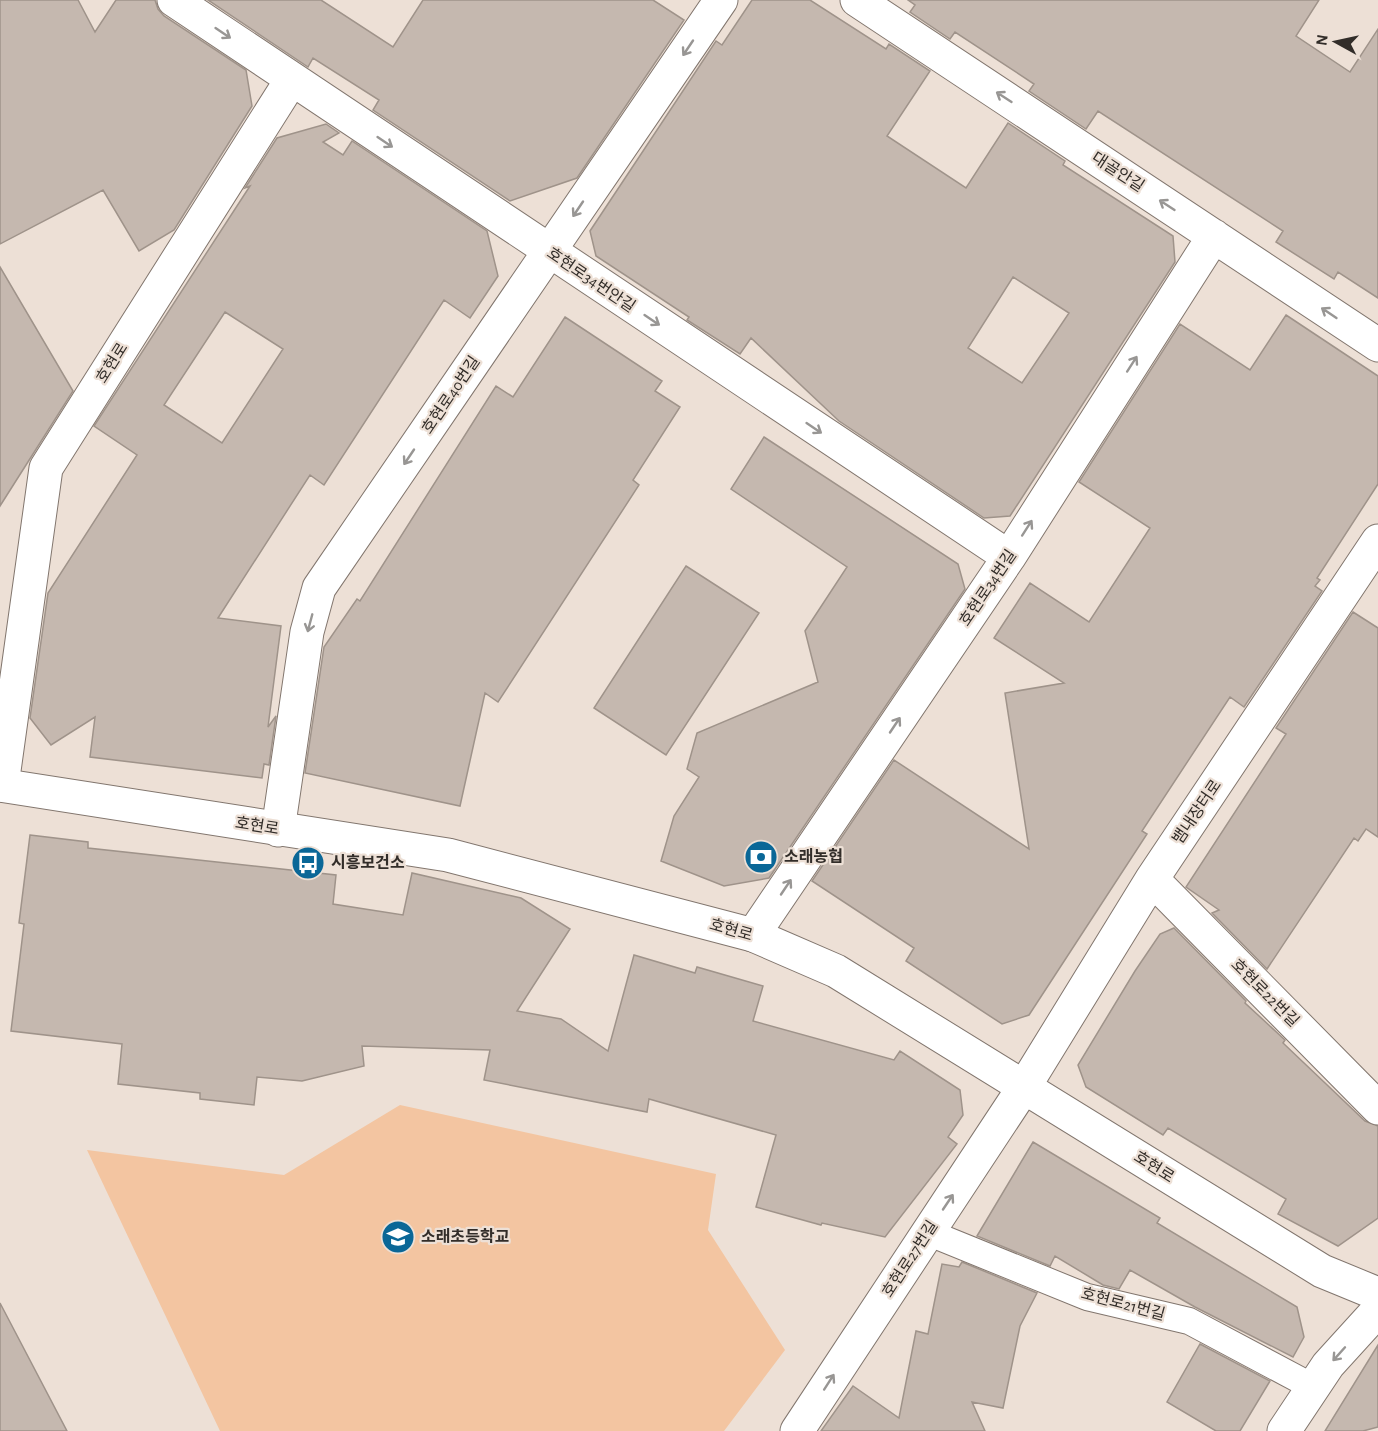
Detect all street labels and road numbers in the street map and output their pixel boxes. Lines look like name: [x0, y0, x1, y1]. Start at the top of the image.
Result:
street label: 대골안길: [1089, 149, 1147, 195]
street label: 호현로34번안길: [544, 244, 639, 315]
street label: 호현로: [93, 339, 131, 386]
street label: 호현로40번길: [418, 353, 483, 437]
street label: 호현로34번길: [956, 547, 1019, 629]
street label: 뱀내장터로: [1170, 777, 1224, 847]
street label: 호현로: [234, 814, 280, 837]
street label: 호현로: [708, 915, 755, 944]
street label: 호현로22번길: [1228, 955, 1303, 1030]
street label: 호현로: [1131, 1148, 1178, 1186]
street label: 호현로27번길: [879, 1217, 941, 1300]
street label: 호현로21번길: [1079, 1284, 1167, 1323]

